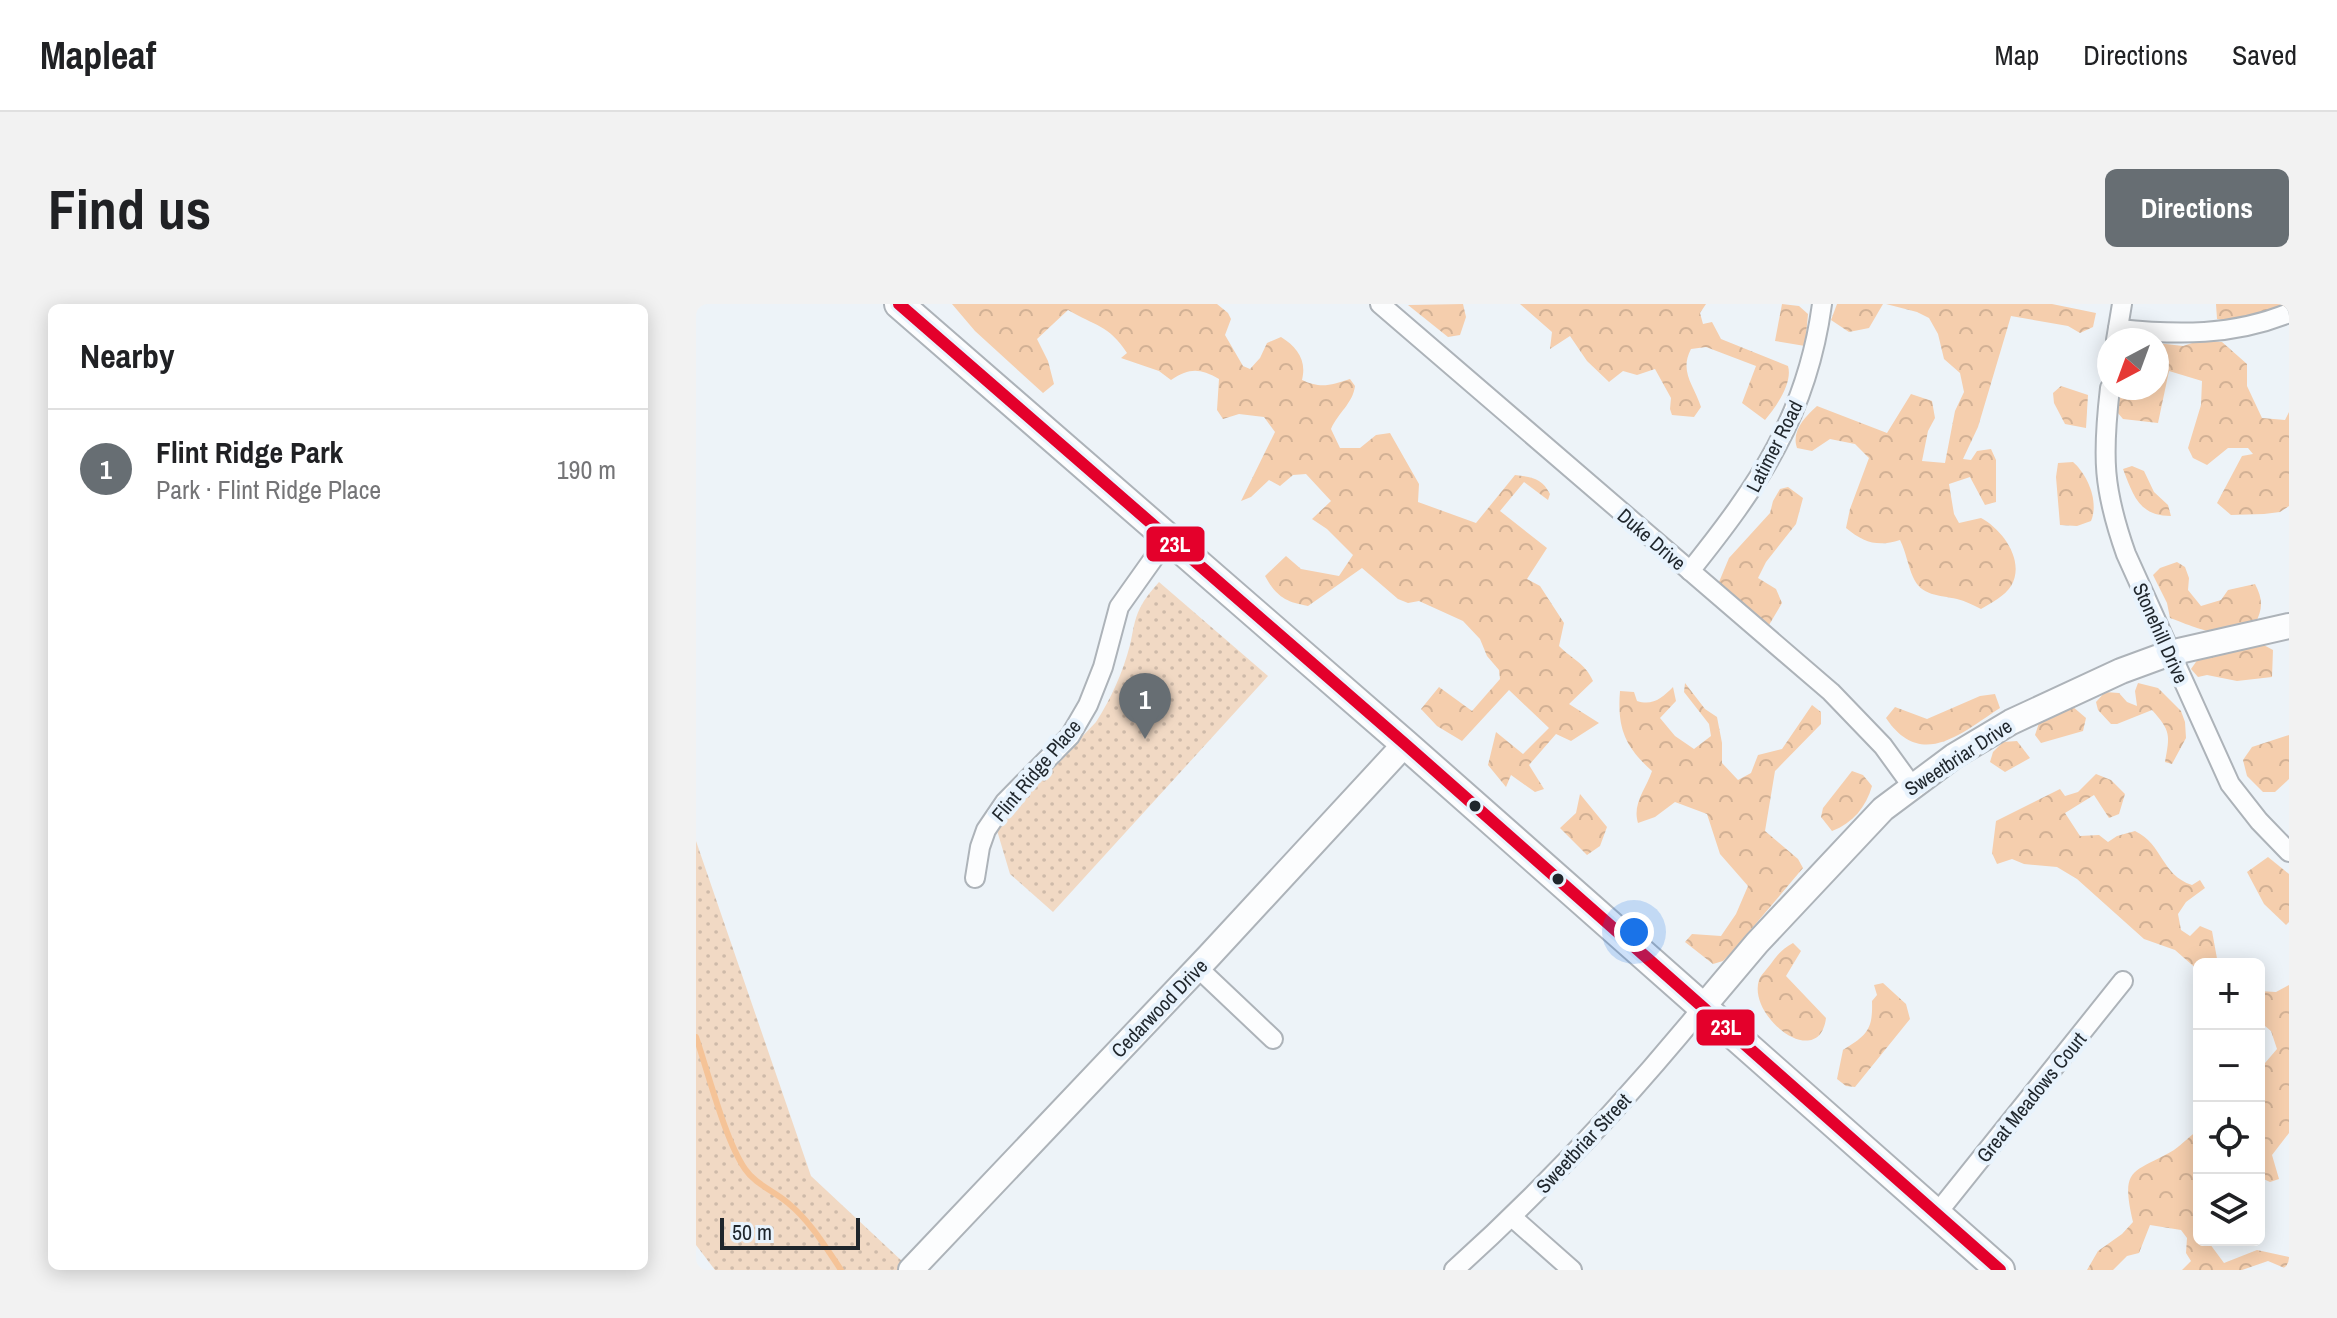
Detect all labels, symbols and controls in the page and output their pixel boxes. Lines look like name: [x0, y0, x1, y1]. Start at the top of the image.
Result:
text: Mapleaf: [40, 30, 156, 81]
text: Map: [1995, 36, 2039, 74]
text: Directions: [2083, 36, 2188, 74]
text: Saved: [2232, 36, 2297, 74]
button: Directions: [2105, 169, 2289, 247]
text: Find us: [48, 171, 211, 246]
north arrow: [2097, 328, 2169, 400]
text: Nearby: [80, 333, 175, 379]
street label: Latimer Road: [1739, 396, 1809, 496]
text: Flint Ridge Park: [156, 432, 343, 472]
text: 1: [100, 452, 112, 487]
text: 190 m: [557, 452, 616, 487]
text: Park · Flint Ridge Place: [156, 472, 381, 507]
street label: Duke Drive: [1612, 502, 1692, 576]
line badge: 23L: [1145, 525, 1206, 563]
text: 23L: [1159, 529, 1191, 559]
street label: Stonehill Drive: [2127, 578, 2195, 688]
pin: 1: [1119, 673, 1171, 739]
street label: Sweetbriar Drive: [1899, 712, 2017, 802]
street label: Flint Ridge Place: [985, 713, 1087, 827]
unlabelled marker: [1467, 798, 1483, 814]
unlabelled marker: [1550, 871, 1566, 887]
your location: [1614, 912, 1654, 952]
street label: Cedarwood Drive: [1105, 953, 1213, 1063]
map controls: [2193, 958, 2265, 1246]
button: +: [2193, 958, 2265, 1030]
line badge: 23L: [1695, 1008, 1756, 1047]
text: 23L: [1710, 1012, 1742, 1042]
street label: Great Meadows Court: [1970, 1026, 2092, 1168]
button: −: [2193, 1030, 2265, 1102]
street label: Sweetbriar Street: [1530, 1087, 1637, 1199]
button: locate: [2193, 1102, 2265, 1174]
button: layers: [2193, 1174, 2265, 1246]
scale bar: [720, 1214, 860, 1250]
text: 50 m: [732, 1217, 772, 1247]

